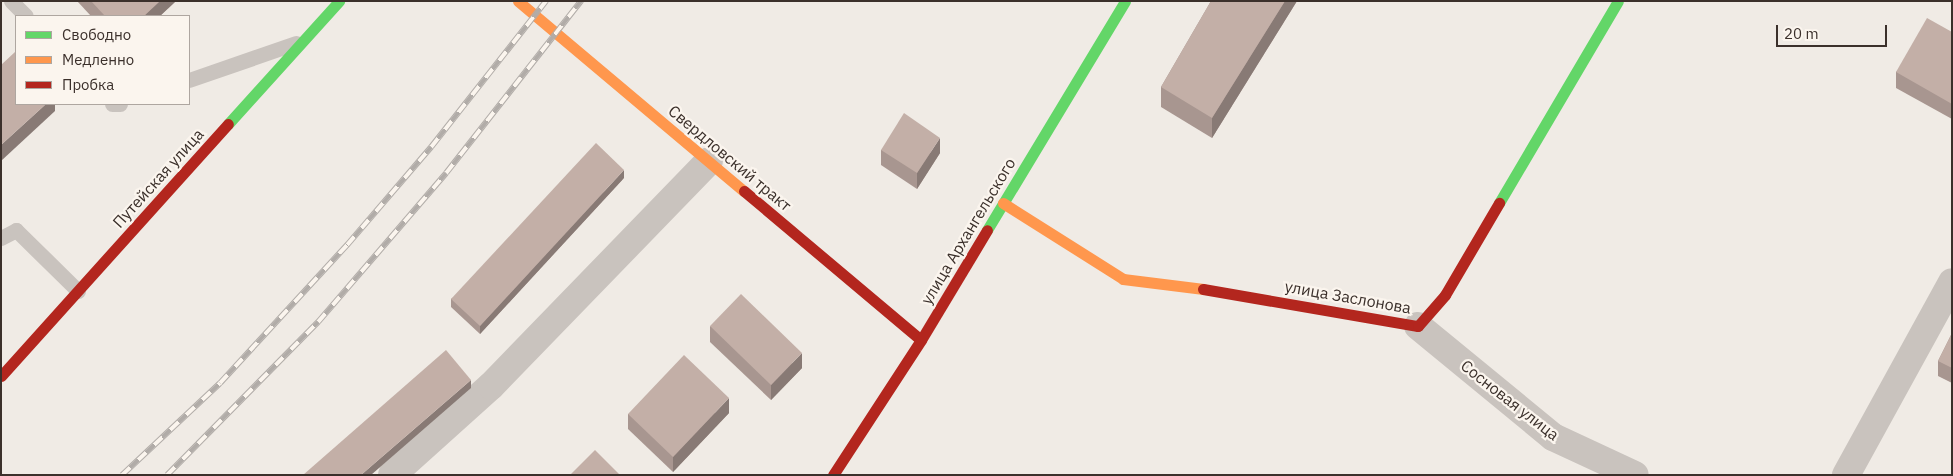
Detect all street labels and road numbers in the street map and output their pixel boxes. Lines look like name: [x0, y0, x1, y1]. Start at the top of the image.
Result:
street label: Свердловский тракт: [665, 101, 795, 215]
street label: Путейская улица: [109, 125, 207, 231]
street label: улица Архангельского: [917, 154, 1019, 308]
street label: улица Заслонова: [1283, 276, 1413, 318]
street label: Сосновая улица: [1457, 356, 1563, 444]

